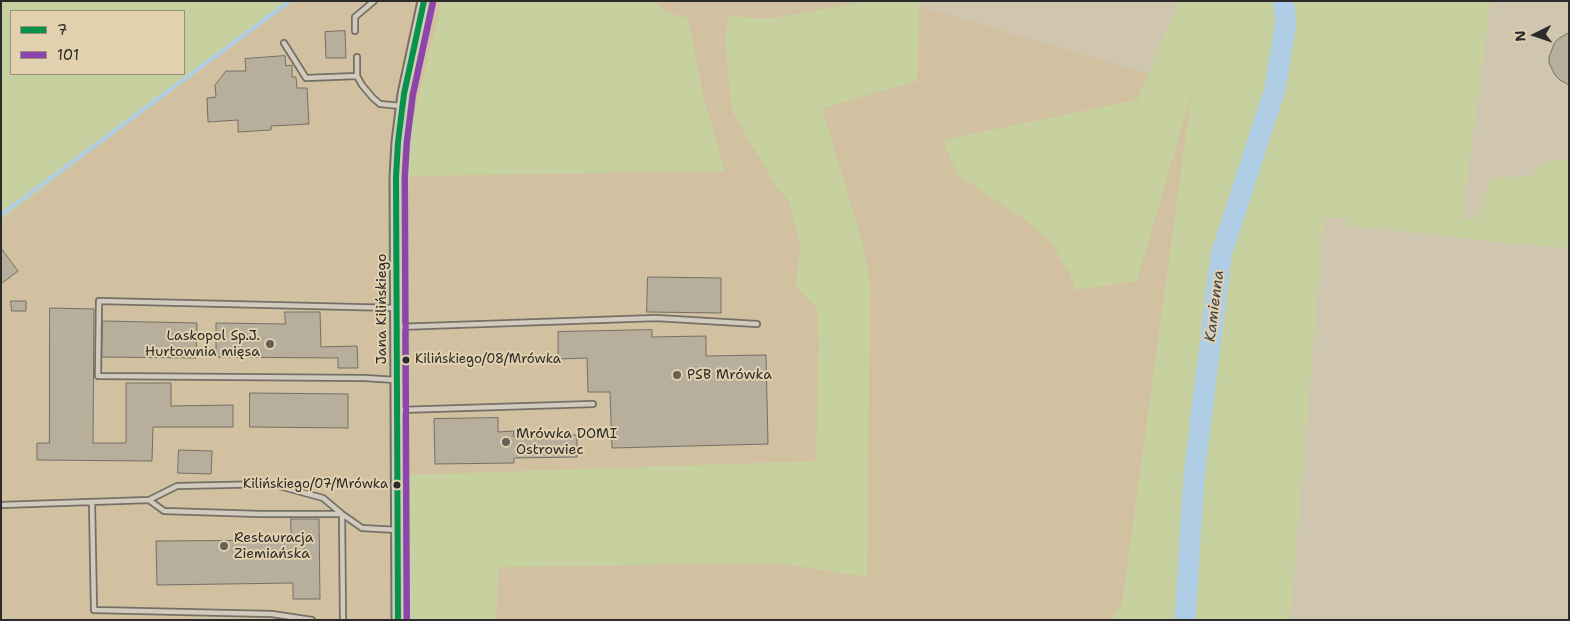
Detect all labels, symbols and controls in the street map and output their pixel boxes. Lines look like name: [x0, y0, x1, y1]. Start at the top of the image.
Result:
legend: [10, 10, 185, 75]
north arrow: [1510, 10, 1560, 60]
text: 7: [57, 20, 68, 40]
text: N: [1511, 30, 1529, 42]
text: 101: [57, 45, 79, 65]
street label: Jana Kilińskiego: [374, 254, 390, 364]
water label: Kamienna: [1202, 269, 1228, 343]
place label: Laskopol Sp.J. Hurtownia mięsa: [145, 328, 260, 361]
marker: Laskopol Sp.J. Hurtownia mięsa: [264, 338, 276, 350]
place label: Kilińskiego/08/Mrówka: [415, 352, 561, 368]
marker: Kilińskiego/08/Mrówka: [401, 355, 411, 365]
place label: PSB Mrówka: [687, 367, 772, 383]
marker: PSB Mrówka: [671, 369, 683, 381]
place label: Mrówka DOMI Ostrowiec: [516, 426, 617, 458]
marker: Mrówka DOMI Ostrowiec: [500, 436, 512, 448]
place label: Kilińskiego/07/Mrówka: [243, 477, 388, 493]
marker: Kilińskiego/07/Mrówka: [392, 480, 402, 490]
place label: Restauracja Ziemiańska: [234, 530, 313, 562]
marker: Restauracja Ziemiańska: [218, 540, 230, 552]

